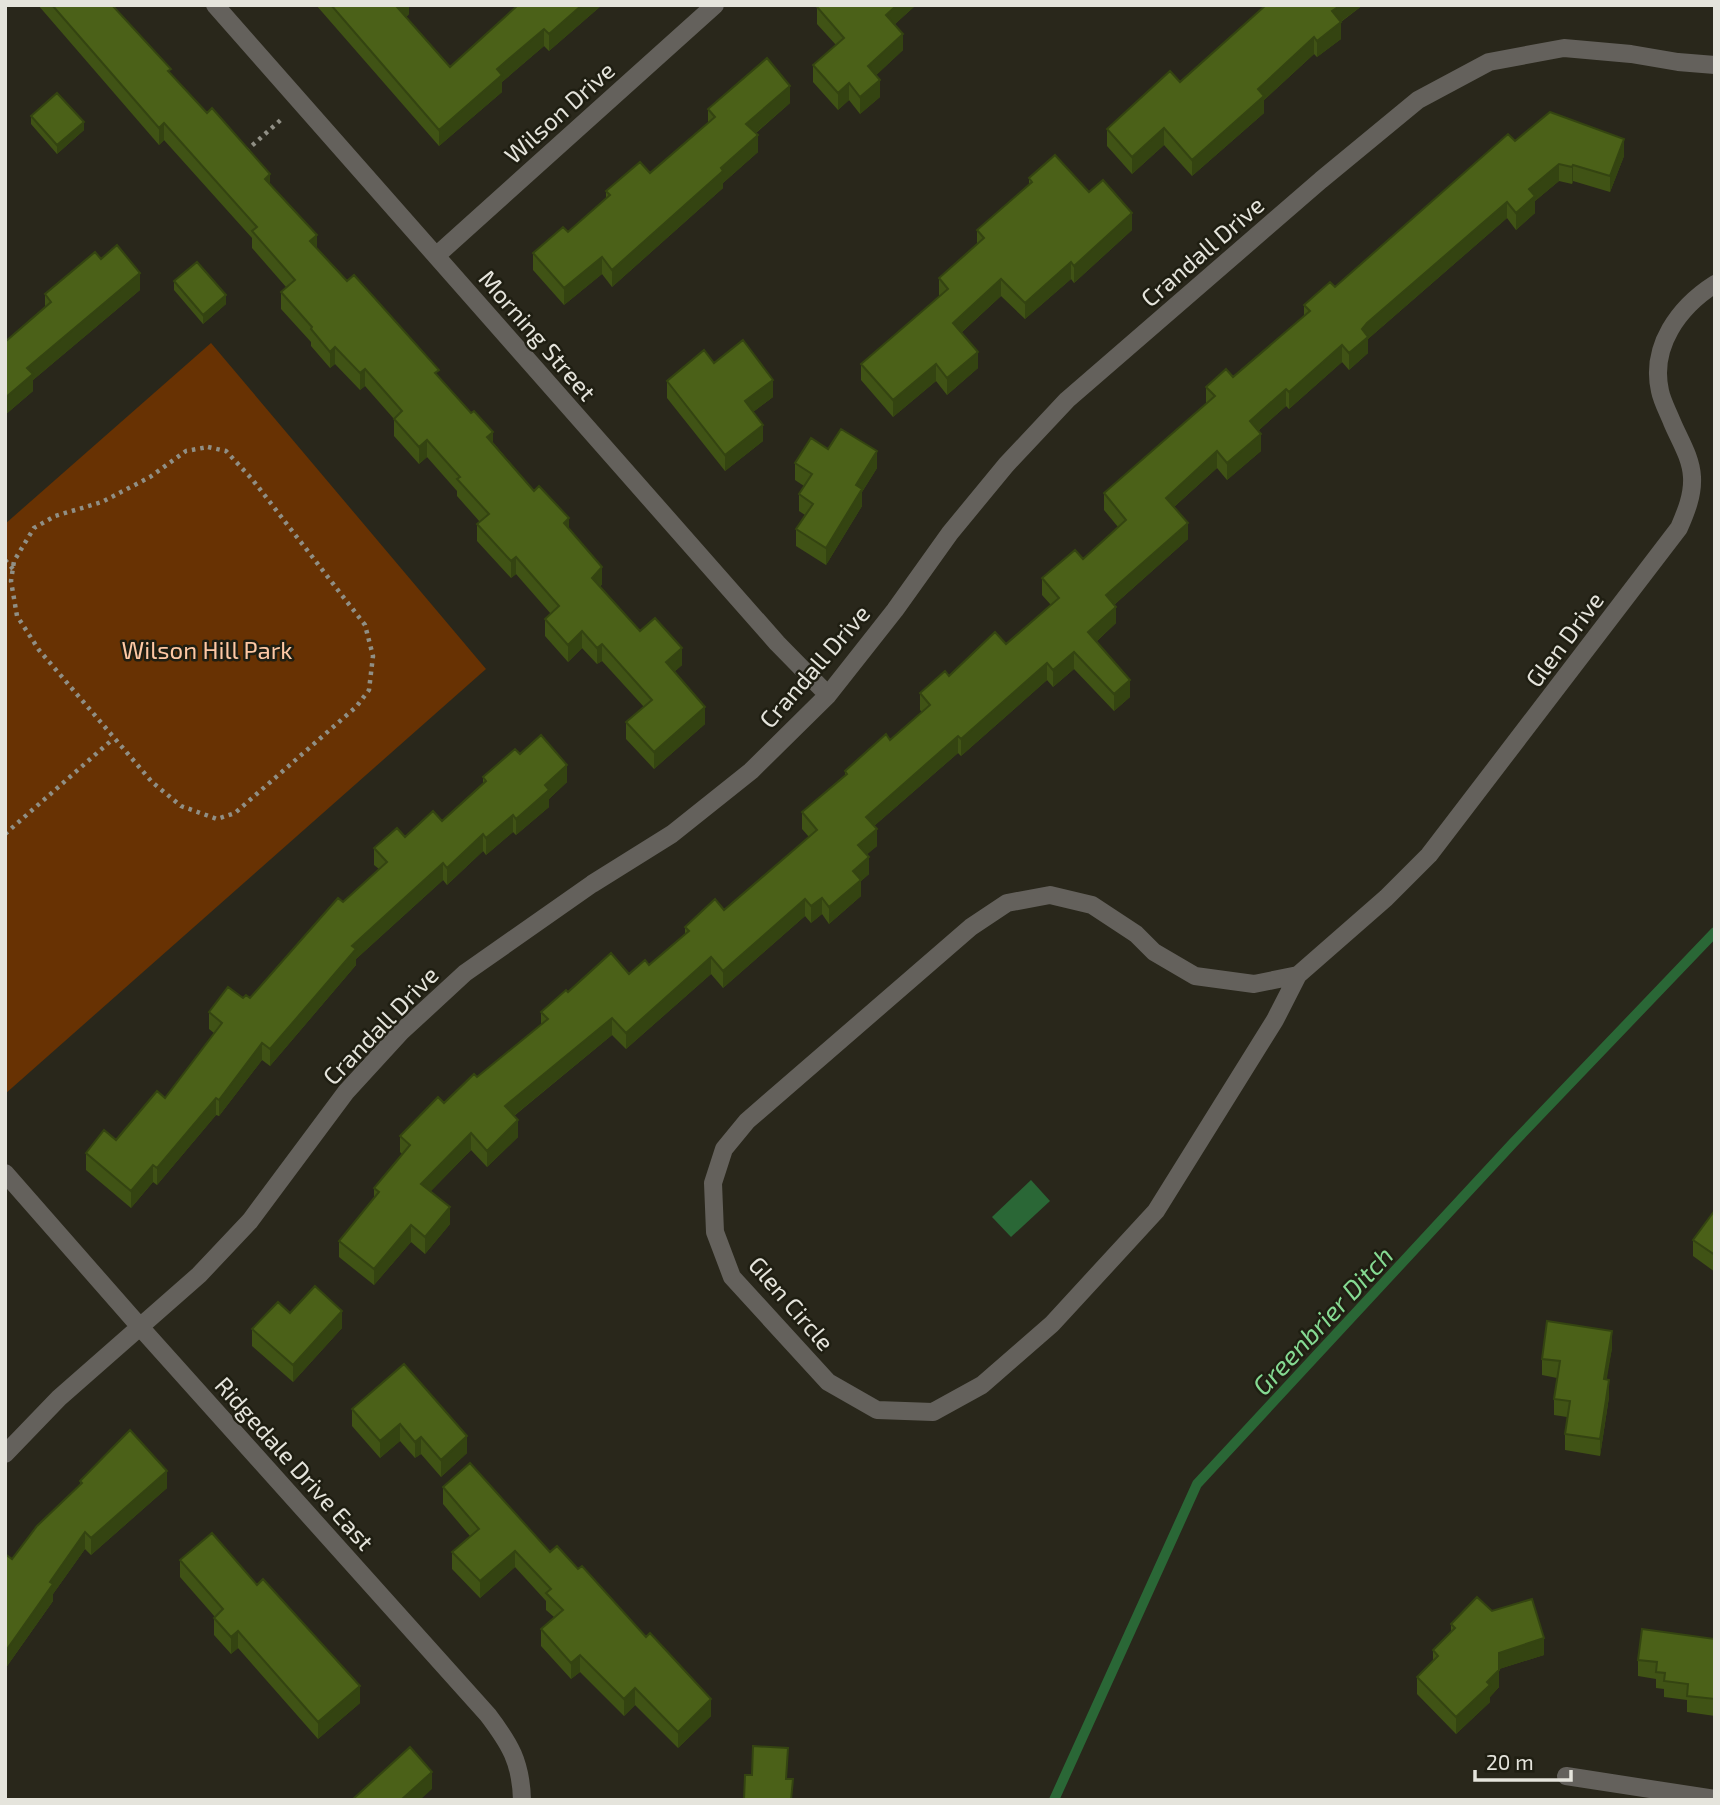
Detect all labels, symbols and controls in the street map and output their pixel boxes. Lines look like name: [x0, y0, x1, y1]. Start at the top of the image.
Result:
street label: Wilson Drive: [498, 55, 620, 169]
street label: Crandall Drive: [1135, 190, 1269, 312]
street label: Morning Street: [473, 264, 603, 406]
street label: Glen Drive: [1519, 586, 1609, 692]
street label: Crandall Drive: [753, 599, 875, 733]
park label: Wilson Hill Park: [121, 635, 293, 664]
street label: Crandall Drive: [316, 960, 444, 1090]
water label: Greenbrier Ditch: [1245, 1239, 1399, 1401]
street label: Glen Circle: [743, 1250, 841, 1356]
street label: Ridgedale Drive East: [210, 1370, 380, 1556]
scale bar: [1475, 1738, 1571, 1782]
text: 20 m: [1486, 1749, 1534, 1774]

